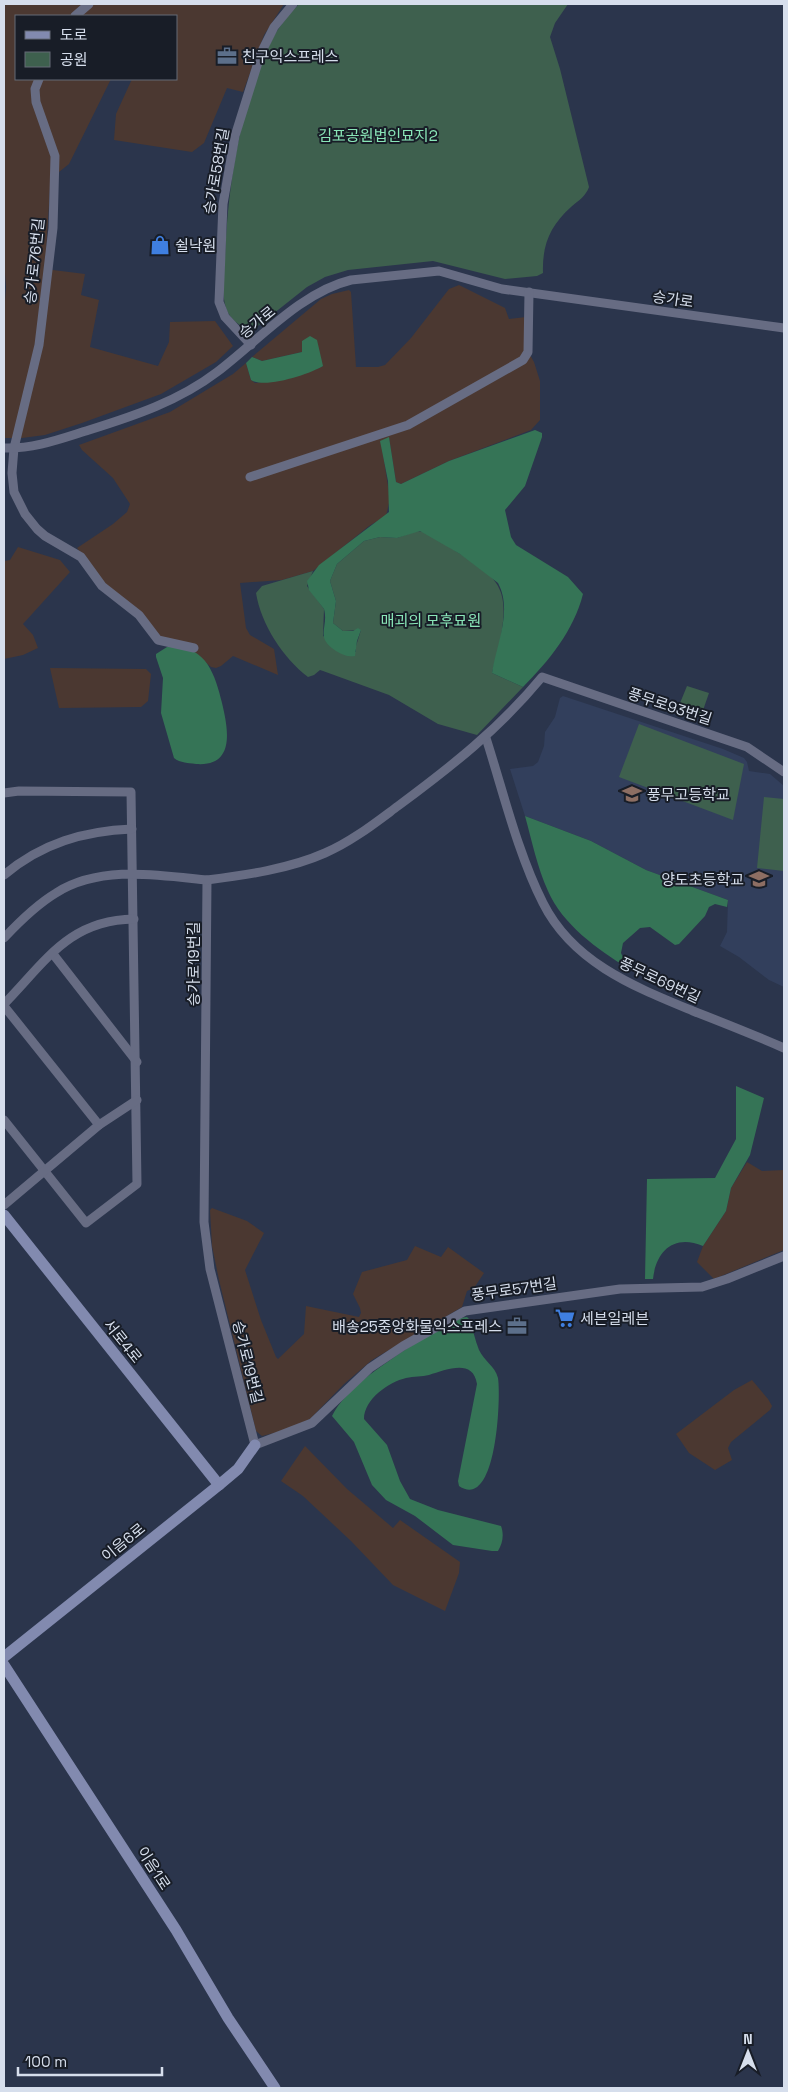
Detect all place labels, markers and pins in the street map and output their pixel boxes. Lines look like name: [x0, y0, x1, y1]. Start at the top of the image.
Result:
office icon: 친구익스프레스: [216, 45, 238, 67]
place label: 친구익스프레스: [242, 47, 339, 66]
shop icon: 쉴낙원: [149, 234, 171, 256]
place label: 쉴낙원: [175, 236, 216, 255]
school or university icon: 풍무고등학교: [621, 783, 643, 805]
place label: 풍무고등학교: [647, 785, 730, 804]
school or university icon: 양도초등학교: [748, 868, 770, 890]
place label: 양도초등학교: [661, 870, 744, 889]
supermarket icon: 세븐일레븐: [554, 1307, 576, 1329]
place label: 세븐일레븐: [580, 1309, 649, 1328]
office icon: 배송25중앙화물익스프레스: [506, 1315, 528, 1337]
place label: 배송25중앙화물익스프레스: [332, 1317, 502, 1336]

